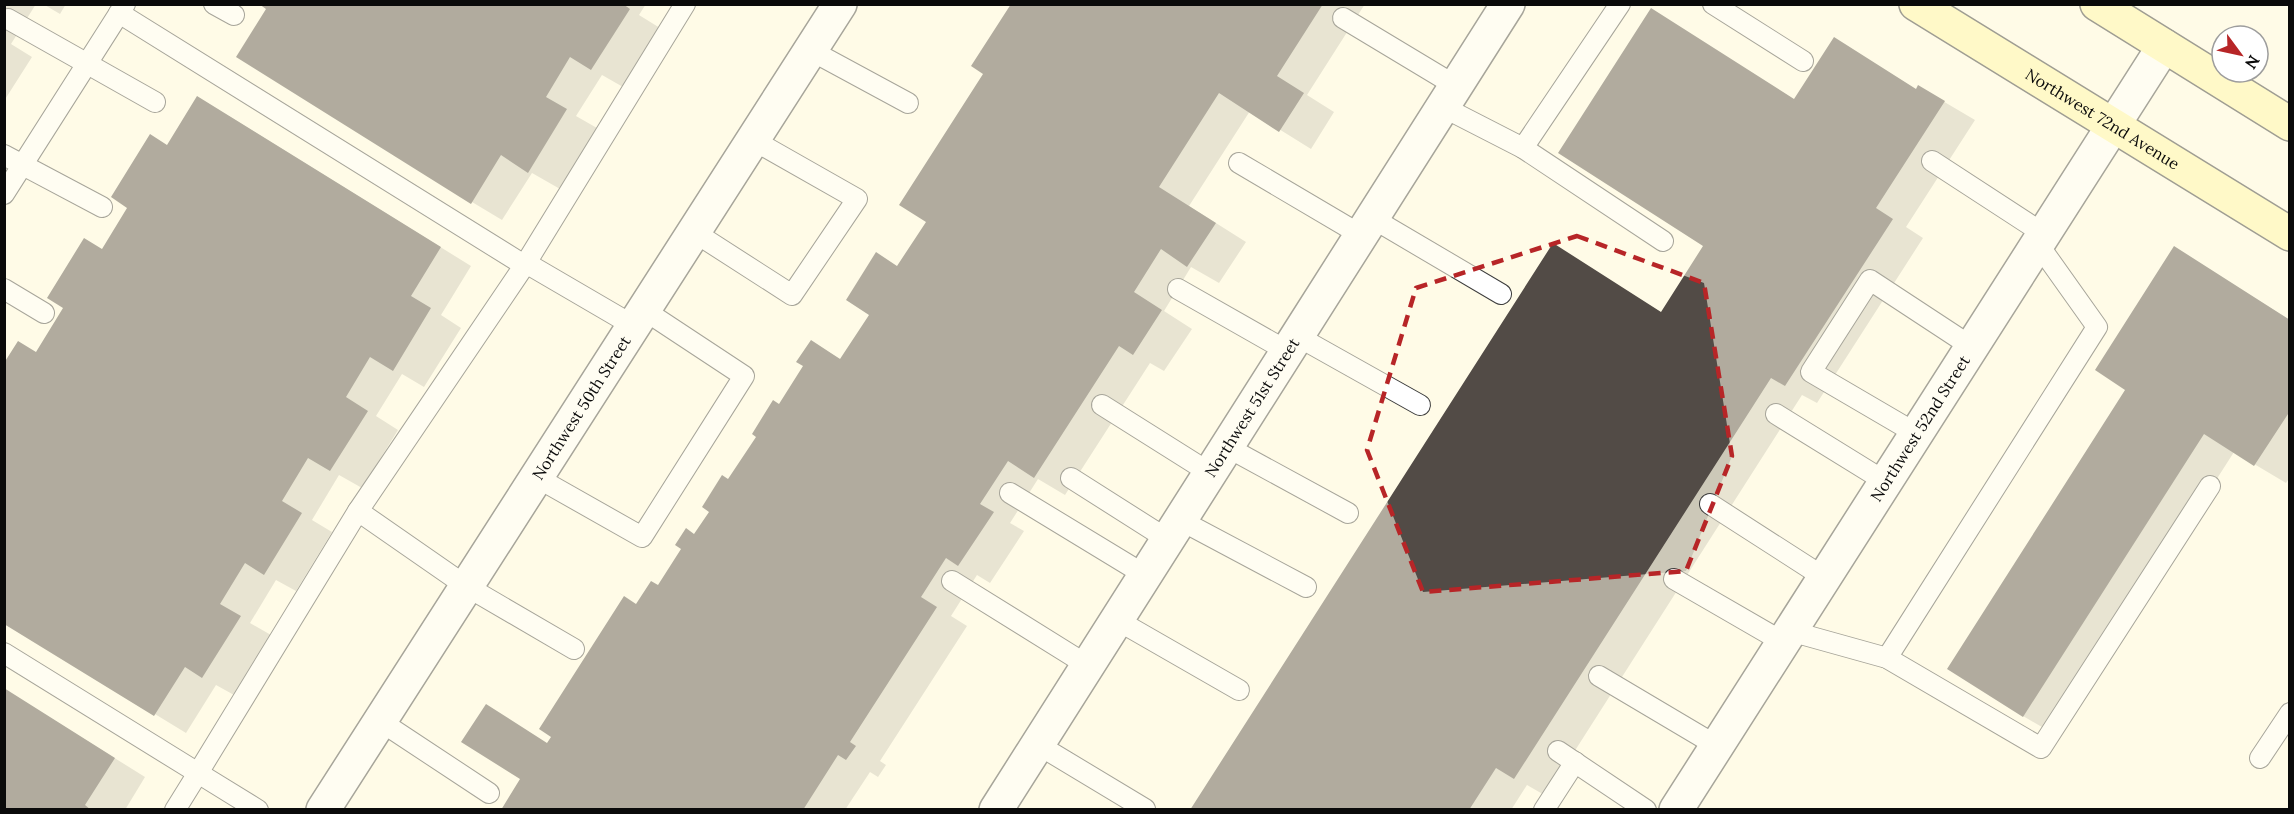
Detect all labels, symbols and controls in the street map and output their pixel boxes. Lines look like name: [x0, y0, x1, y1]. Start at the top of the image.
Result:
north arrow: [2210, 24, 2270, 84]
text: N: [2241, 52, 2264, 73]
street label: Northwest 72nd Avenue: [2022, 64, 2184, 174]
street label: Northwest 50th Street: [527, 331, 635, 484]
street label: Northwest 51st Street: [1200, 333, 1304, 481]
street label: Northwest 52nd Street: [1866, 351, 1974, 505]

